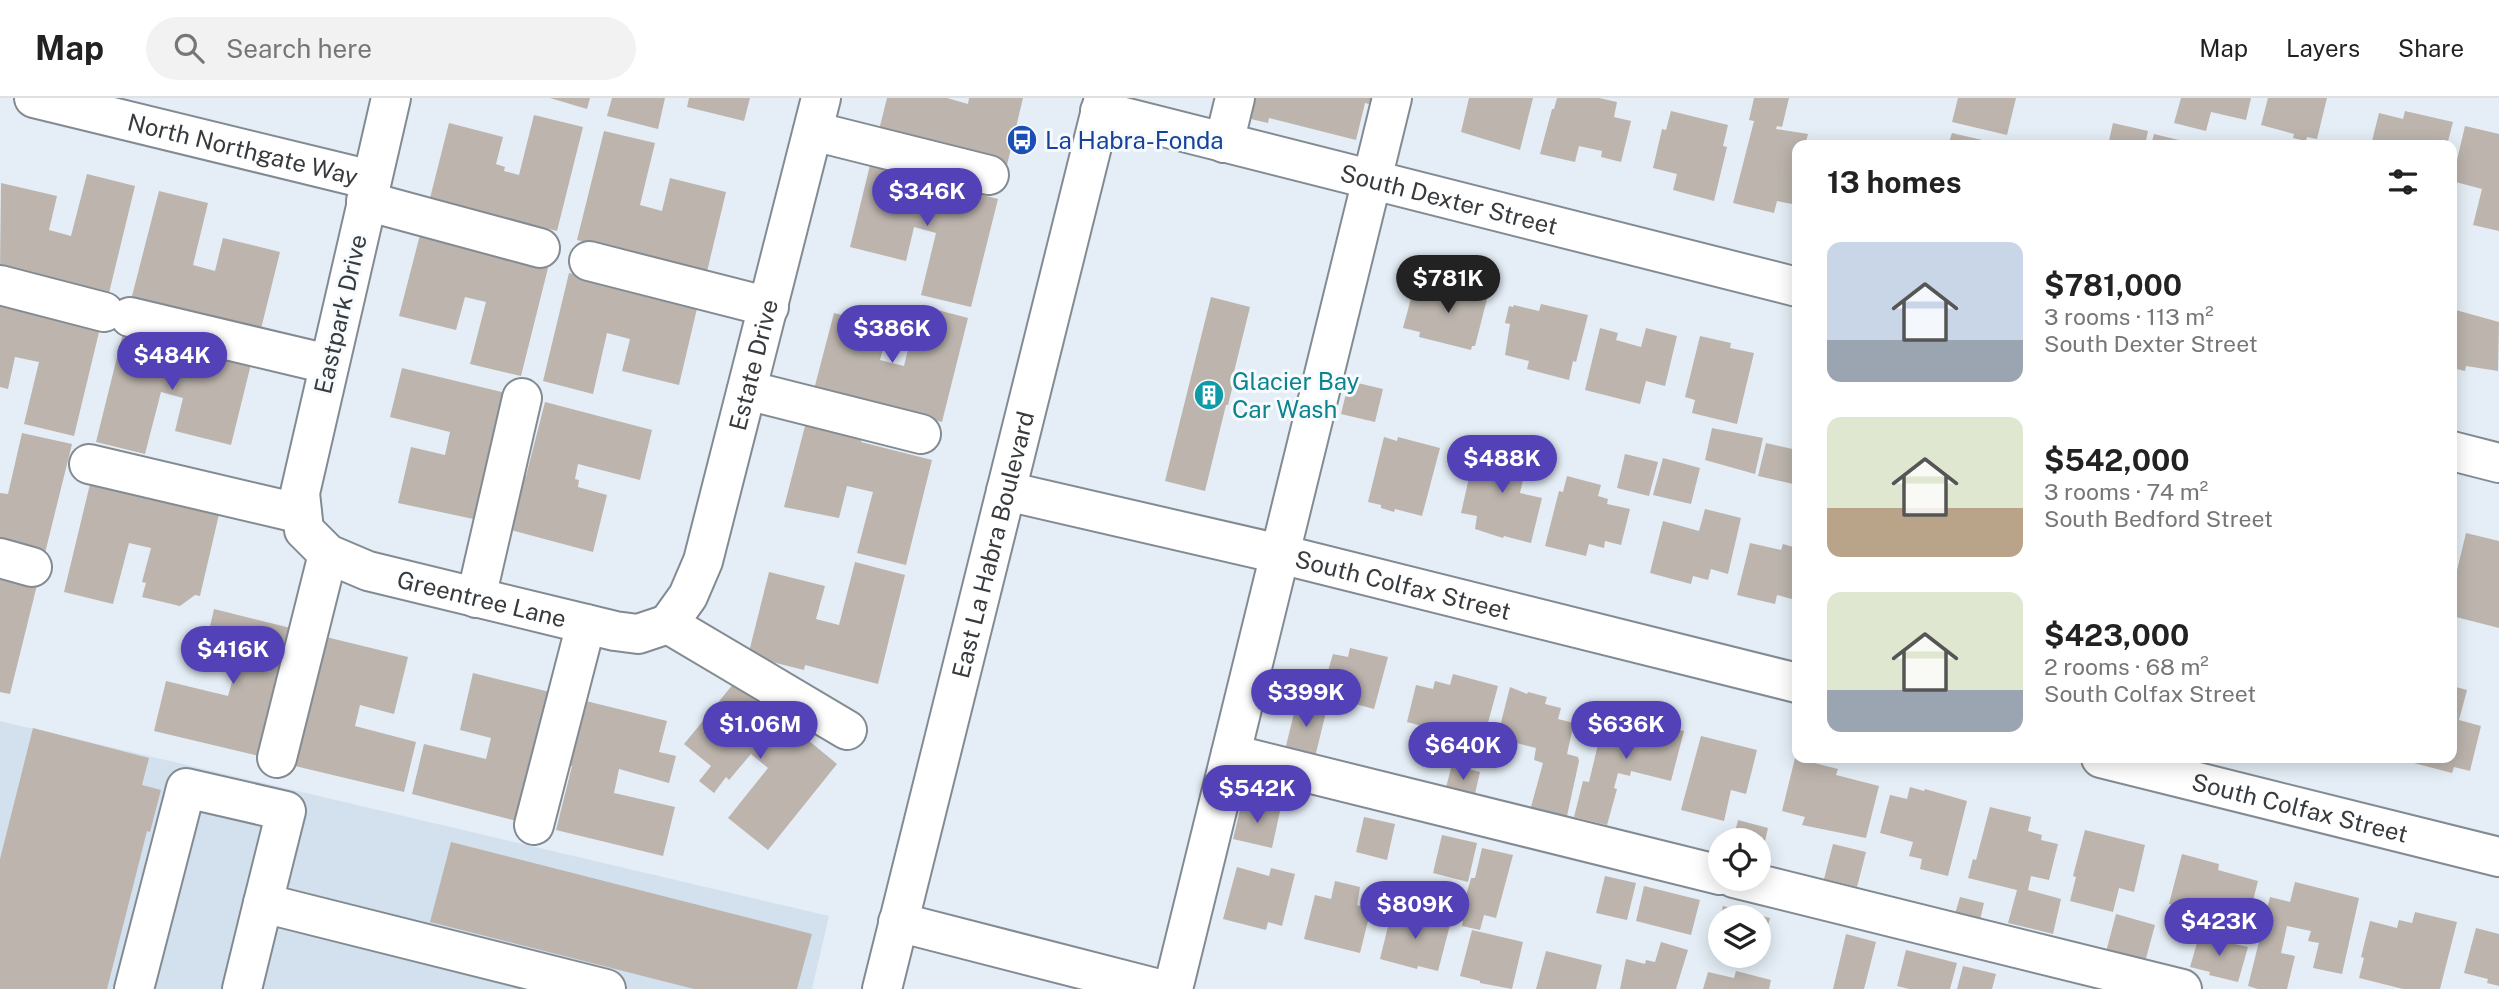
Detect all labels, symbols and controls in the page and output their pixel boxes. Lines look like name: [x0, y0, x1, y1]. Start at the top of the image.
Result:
search box: [146, 17, 636, 80]
text: Map: [35, 29, 104, 67]
icon: search: [170, 29, 208, 67]
text: Search here: [226, 33, 372, 64]
text: Map: [2199, 34, 2248, 62]
text: Layers: [2286, 34, 2360, 62]
text: Share: [2398, 34, 2464, 62]
street label: North Northgate Way: [125, 107, 361, 190]
bus stop icon: La Habra-Fonda: [1005, 123, 1039, 157]
place label: La Habra-Fonda: [1045, 126, 1224, 154]
street label: South Dexter Street: [1338, 158, 1561, 240]
icon: filters: [2384, 163, 2422, 201]
text: 13 homes: [1827, 164, 1962, 200]
pin: $346K: [878, 169, 976, 228]
text: $346K: [888, 177, 966, 204]
street label: Eastpark Drive: [308, 232, 372, 396]
pin: $781K: [1399, 256, 1497, 315]
text: $781K: [1412, 264, 1484, 291]
text: $781,000: [2044, 267, 2182, 303]
icon: home: [1883, 270, 1967, 354]
street label: Estate Drive: [723, 296, 783, 433]
text: 3 rooms · 113 m²: [2044, 303, 2214, 330]
pin: $386K: [843, 306, 941, 365]
text: $386K: [853, 314, 931, 341]
text: South Dexter Street: [2044, 330, 2258, 357]
pin: $484K: [123, 332, 221, 392]
text: $484K: [133, 341, 211, 368]
place label: Glacier Bay Car Wash: [1232, 367, 1360, 423]
building icon: Glacier Bay Car Wash: [1192, 378, 1226, 412]
street label: East La Habra Boulevard: [946, 408, 1039, 681]
pin: $488K: [1453, 436, 1551, 495]
text: $542,000: [2044, 442, 2190, 478]
text: $488K: [1463, 444, 1541, 471]
icon: home: [1883, 445, 1967, 529]
text: 3 rooms · 74 m²: [2044, 478, 2208, 505]
text: South Bedford Street: [2044, 505, 2273, 532]
street label: South Colfax Street: [1292, 544, 1514, 625]
street label: Greentree Lane: [394, 565, 569, 633]
text: $423,000: [2044, 617, 2189, 653]
icon: home: [1883, 620, 1967, 704]
pin: $416K: [184, 626, 282, 686]
text: $416K: [197, 635, 269, 662]
text: 2 rooms · 68 m²: [2044, 653, 2209, 680]
pin: $399K: [1257, 670, 1355, 729]
text: $399K: [1267, 678, 1345, 705]
text: South Colfax Street: [2044, 680, 2256, 707]
pin: $1.06M: [703, 702, 817, 761]
pin: $636K: [1577, 702, 1675, 761]
text: $1.06M: [719, 710, 801, 737]
text: $636K: [1587, 710, 1665, 737]
pin: $640K: [1414, 722, 1512, 782]
text: $640K: [1424, 731, 1502, 758]
pin: $542K: [1208, 766, 1306, 825]
street label: South Colfax Street: [2189, 767, 2411, 848]
text: $542K: [1218, 774, 1296, 801]
map controls: [1708, 828, 1771, 968]
button: locate: [1708, 828, 1771, 891]
pin: $809K: [1366, 882, 1464, 941]
text: $809K: [1376, 890, 1454, 917]
pin: $423K: [2170, 898, 2268, 958]
button: layers: [1708, 905, 1771, 968]
text: $423K: [2180, 907, 2258, 934]

